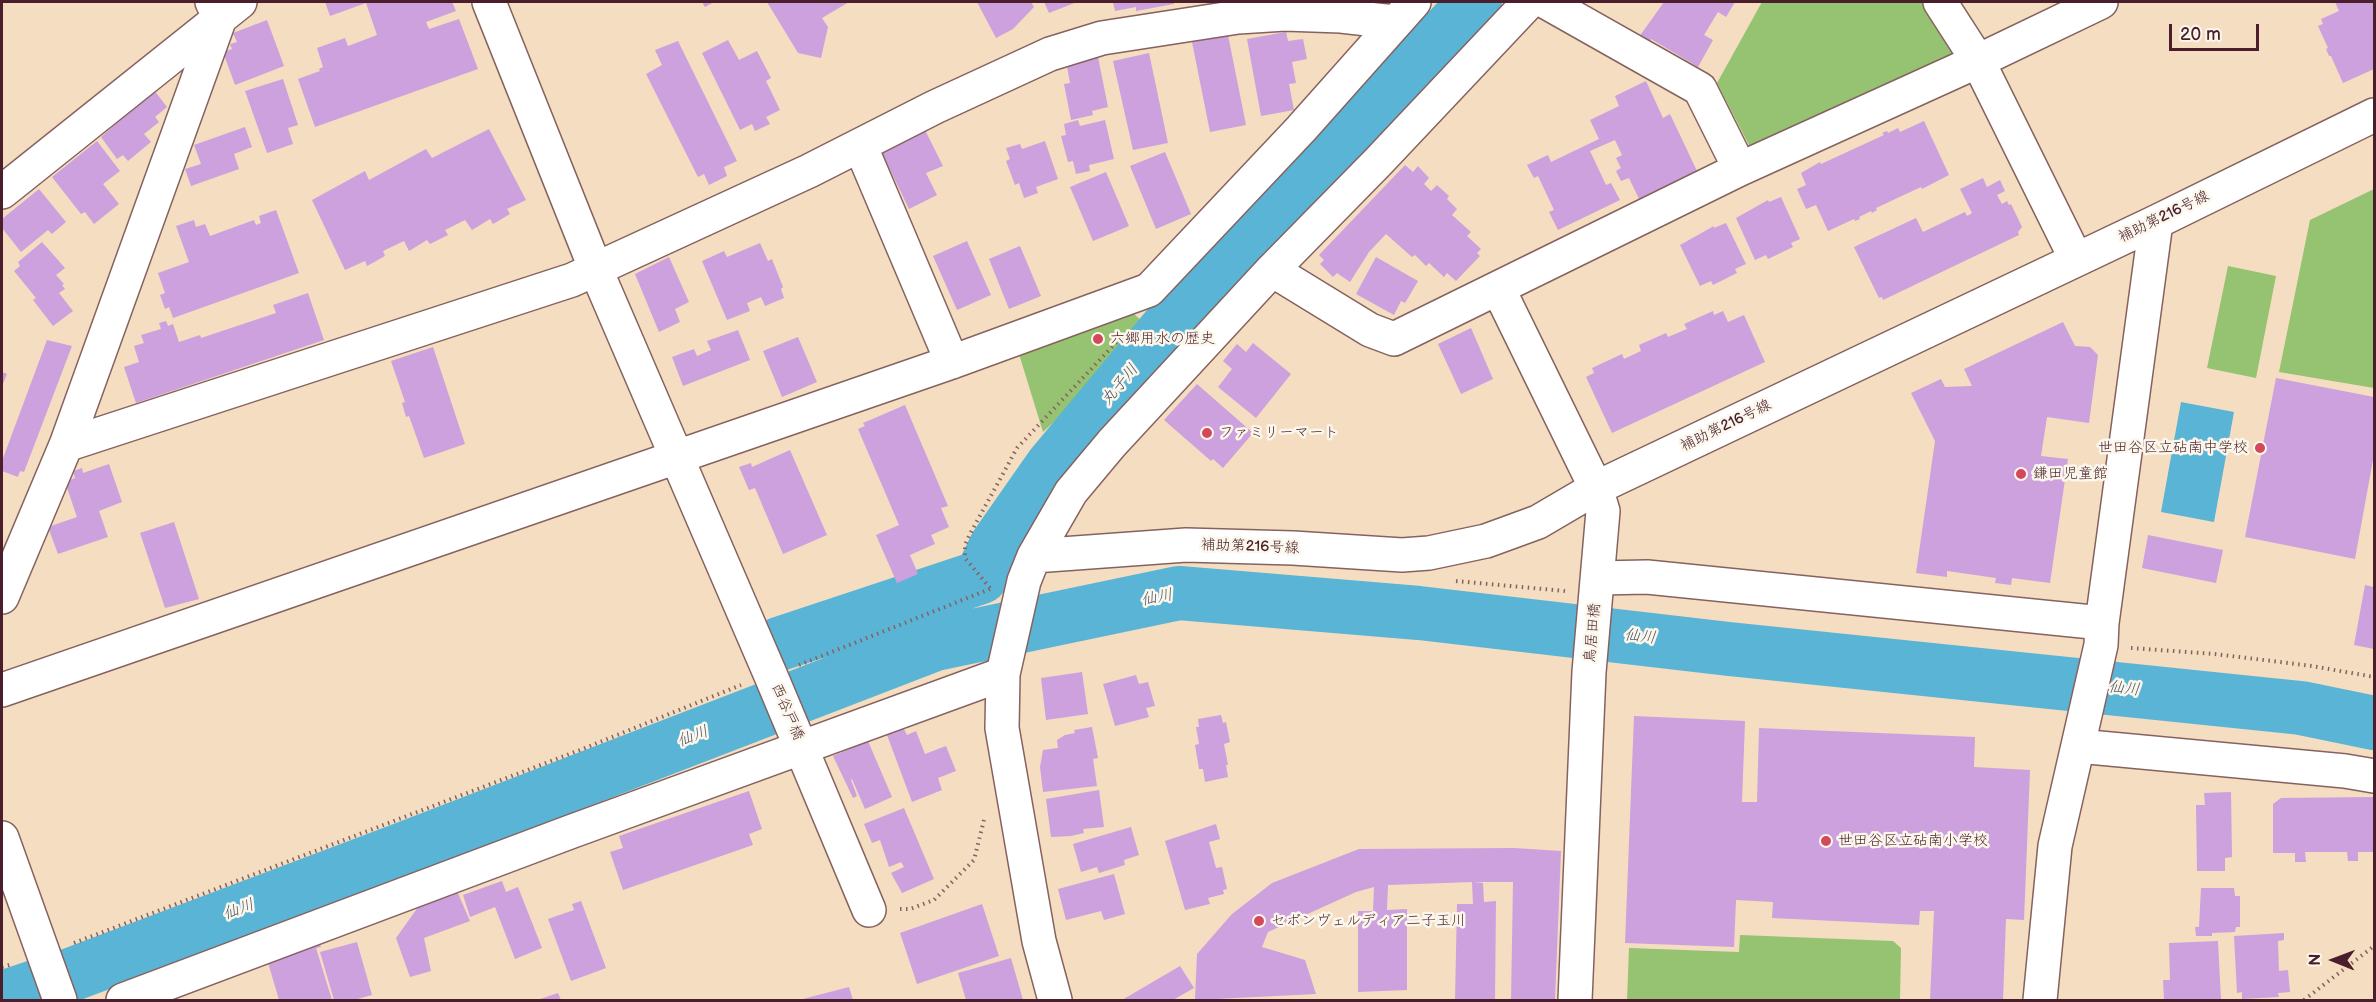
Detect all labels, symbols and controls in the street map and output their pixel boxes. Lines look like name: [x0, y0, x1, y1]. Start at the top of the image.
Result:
scale bar: [2172, 12, 2262, 50]
text: 20 m: [2180, 24, 2221, 45]
street label: 補助第216号線: [2116, 187, 2212, 247]
place label: 六郷用水の歴史: [1110, 330, 1215, 348]
marker: 六郷用水の歴史: [1091, 332, 1105, 346]
water label: 丸子川: [1097, 360, 1143, 410]
street label: 補助第216号線: [1678, 396, 1774, 456]
place label: ファミリーマート: [1219, 424, 1339, 442]
marker: ファミリーマート: [1200, 426, 1214, 440]
place label: 世田谷区立砧南中学校: [2098, 439, 2248, 457]
marker: 世田谷区立砧南中学校: [2253, 441, 2267, 455]
place label: 鎌田児童館: [2033, 465, 2108, 483]
marker: 鎌田児童館: [2014, 467, 2028, 481]
street label: 補助第216号線: [1200, 536, 1300, 558]
water label: 仙川: [1139, 586, 1175, 610]
street label: 鳥居田橋: [1581, 602, 1605, 664]
water label: 仙川: [1623, 626, 1657, 648]
water label: 仙川: [2107, 678, 2141, 700]
street label: 西谷戸橋: [767, 681, 807, 743]
water label: 仙川: [675, 722, 711, 752]
place label: 世田谷区立砧南小学校: [1838, 832, 1988, 850]
marker: 世田谷区立砧南小学校: [1819, 834, 1833, 848]
water label: 仙川: [221, 896, 257, 924]
place label: セボンヴェルディア二子玉川: [1271, 912, 1466, 930]
marker: セボンヴェルディア二子玉川: [1252, 914, 1266, 928]
north arrow: [2304, 930, 2364, 990]
text: N: [2306, 953, 2325, 966]

